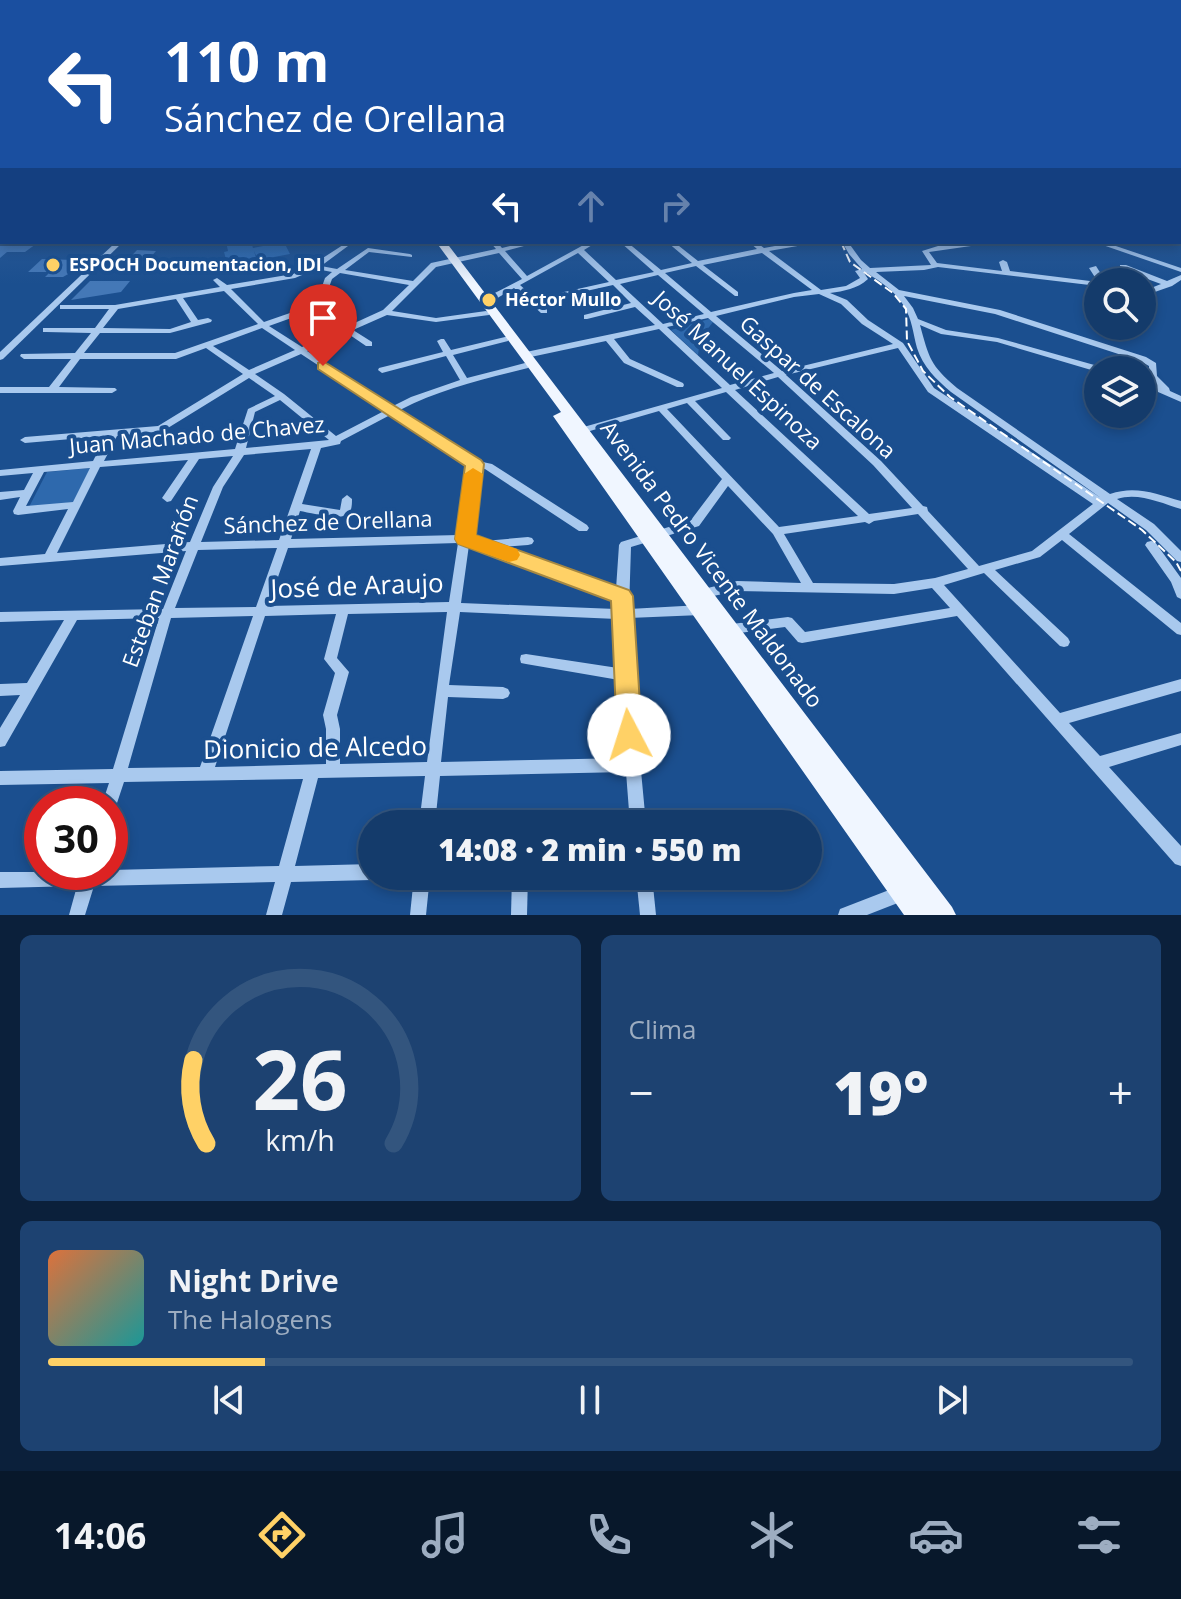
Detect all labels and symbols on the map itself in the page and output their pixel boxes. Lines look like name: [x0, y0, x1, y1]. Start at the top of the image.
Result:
place label: ESPOCH Documentacion, IDI: [69, 252, 322, 276]
marker: ESPOCH Documentacion, IDI: [44, 256, 62, 274]
street label: José Manuel Espinoza: [646, 281, 830, 456]
pin: [289, 284, 357, 366]
place label: Héctor Mullo: [505, 287, 621, 311]
marker: Héctor Mullo: [480, 291, 498, 309]
street label: Gaspar de Escalona: [734, 308, 903, 465]
street label: Juan Machado de Chavez: [66, 408, 326, 460]
street label: Avenida Pedro Vicente Maldonado: [595, 414, 831, 713]
street label: Esteban Marañón: [114, 490, 204, 671]
street label: Sánchez de Orellana: [223, 502, 433, 540]
street label: José de Araujo: [267, 564, 444, 606]
position arrow: [587, 693, 671, 777]
street label: Dionicio de Alcedo: [203, 727, 427, 767]
speed limit sign: 30: [24, 786, 128, 890]

